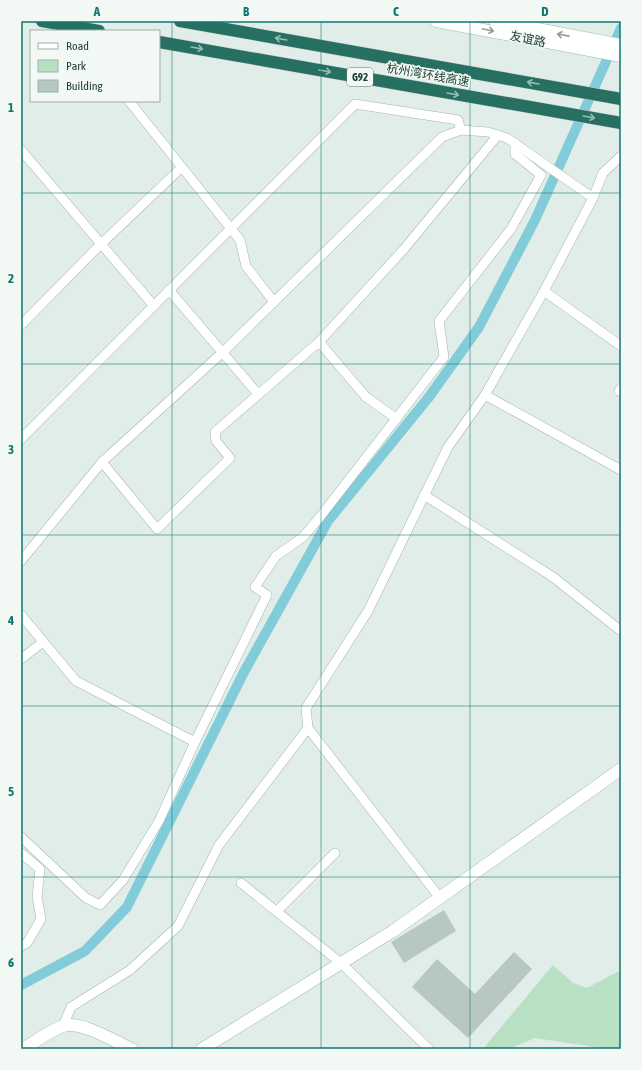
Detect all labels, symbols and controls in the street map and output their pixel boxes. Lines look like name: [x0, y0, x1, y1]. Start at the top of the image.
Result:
text: A: [93, 4, 101, 19]
text: B: [243, 4, 250, 19]
text: C: [393, 4, 399, 19]
text: D: [541, 4, 549, 19]
one-way arrow: [481, 27, 494, 35]
street label: 友谊路: [509, 28, 547, 50]
legend: [30, 30, 160, 102]
one-way arrow: [557, 30, 570, 38]
one-way arrow: [274, 35, 287, 43]
text: Road: [66, 39, 89, 53]
one-way arrow: [191, 45, 204, 53]
text: Park: [66, 59, 87, 73]
street label: 杭州湾环线高速: [385, 61, 471, 89]
one-way arrow: [319, 67, 332, 75]
road number: G92: [347, 68, 373, 86]
text: Building: [66, 79, 104, 93]
one-way arrow: [527, 79, 540, 87]
one-way arrow: [447, 90, 460, 98]
text: 1: [8, 100, 14, 115]
one-way arrow: [582, 114, 595, 122]
text: 2: [8, 271, 14, 286]
text: 3: [8, 442, 14, 457]
text: 4: [7, 613, 14, 628]
text: 5: [8, 784, 14, 799]
text: 6: [8, 955, 14, 970]

